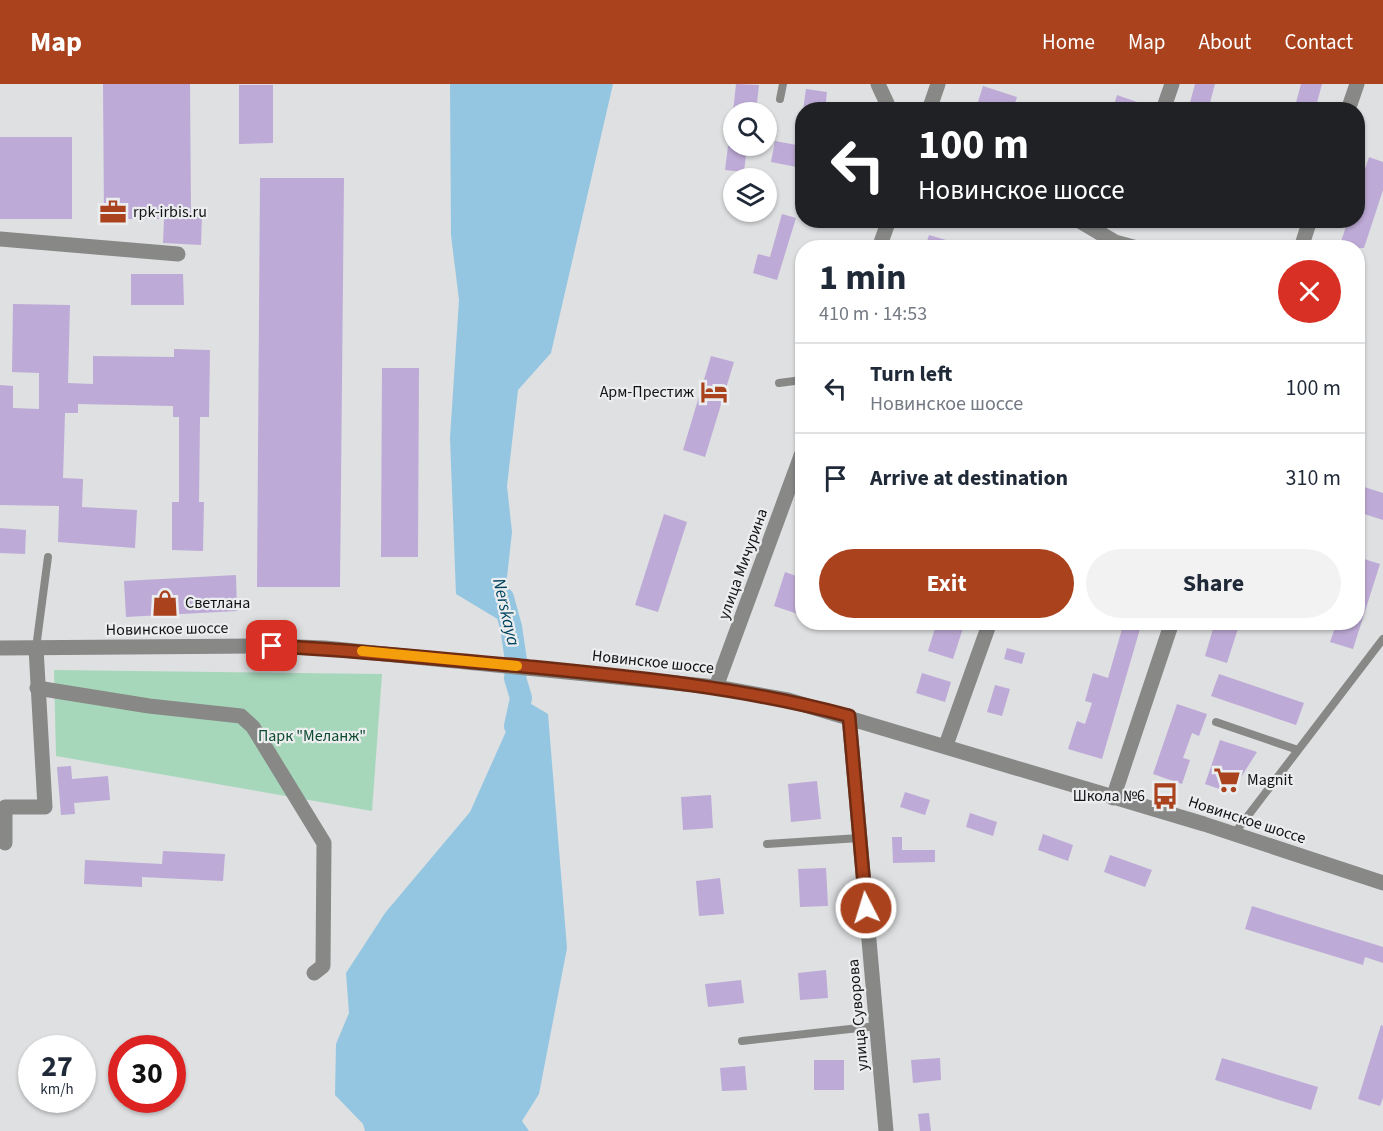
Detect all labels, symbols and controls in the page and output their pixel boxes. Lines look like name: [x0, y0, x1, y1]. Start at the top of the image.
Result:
text: Map: [30, 22, 82, 62]
text: Home: [1042, 27, 1095, 57]
text: Map: [1128, 27, 1166, 57]
text: About: [1199, 27, 1251, 57]
text: Contact: [1284, 27, 1353, 57]
map controls: [723, 102, 777, 222]
button: search: [723, 102, 777, 156]
text: 100 m: [918, 115, 1029, 175]
icon: left: [819, 126, 897, 204]
button: layers: [723, 168, 777, 222]
text: Новинское шоссе: [918, 171, 1125, 210]
office icon: rpk-irbis.ru: [98, 197, 128, 227]
place label: rpk-irbis.ru: [133, 201, 207, 223]
text: 1 min: [819, 252, 907, 303]
button: close: [1278, 260, 1341, 323]
text: 410 m · 14:53: [819, 300, 927, 328]
text: Turn left: [870, 358, 952, 390]
icon: left: [819, 372, 852, 405]
text: 100 m: [1286, 372, 1341, 404]
hotel icon: Арм-Престиж: [699, 377, 729, 407]
place label: Арм-Престиж: [600, 381, 694, 403]
text: Новинское шоссе: [870, 390, 1023, 418]
icon: arrive: [819, 462, 852, 495]
text: Arrive at destination: [870, 462, 1068, 494]
text: 310 m: [1286, 462, 1341, 494]
street label: улица Мичурина: [713, 506, 773, 622]
button: Exit: [819, 549, 1074, 618]
button: Share: [1086, 549, 1341, 618]
water label: Nerskaya: [486, 576, 526, 649]
shop icon: Светлана: [150, 588, 180, 618]
place label: Светлана: [185, 592, 250, 614]
street label: Новинское шоссе: [106, 617, 228, 641]
pin: [246, 620, 297, 671]
icon: arrive: [255, 629, 288, 662]
street label: Новинское шоссе: [591, 645, 715, 679]
park label: Парк "Меланж": [258, 725, 366, 747]
supermarket icon: Magnit: [1212, 765, 1242, 795]
place label: Magnit: [1247, 769, 1293, 791]
bus stop icon: Школа №6: [1150, 781, 1180, 811]
place label: Школа №6: [1073, 785, 1145, 807]
street label: Новинское шоссе: [1185, 791, 1309, 849]
position arrow: [834, 876, 898, 940]
street label: улица Суворова: [842, 958, 874, 1072]
speed limit sign: 30: [108, 1035, 186, 1113]
text: 27: [41, 1045, 73, 1088]
text: km/h: [40, 1079, 74, 1100]

